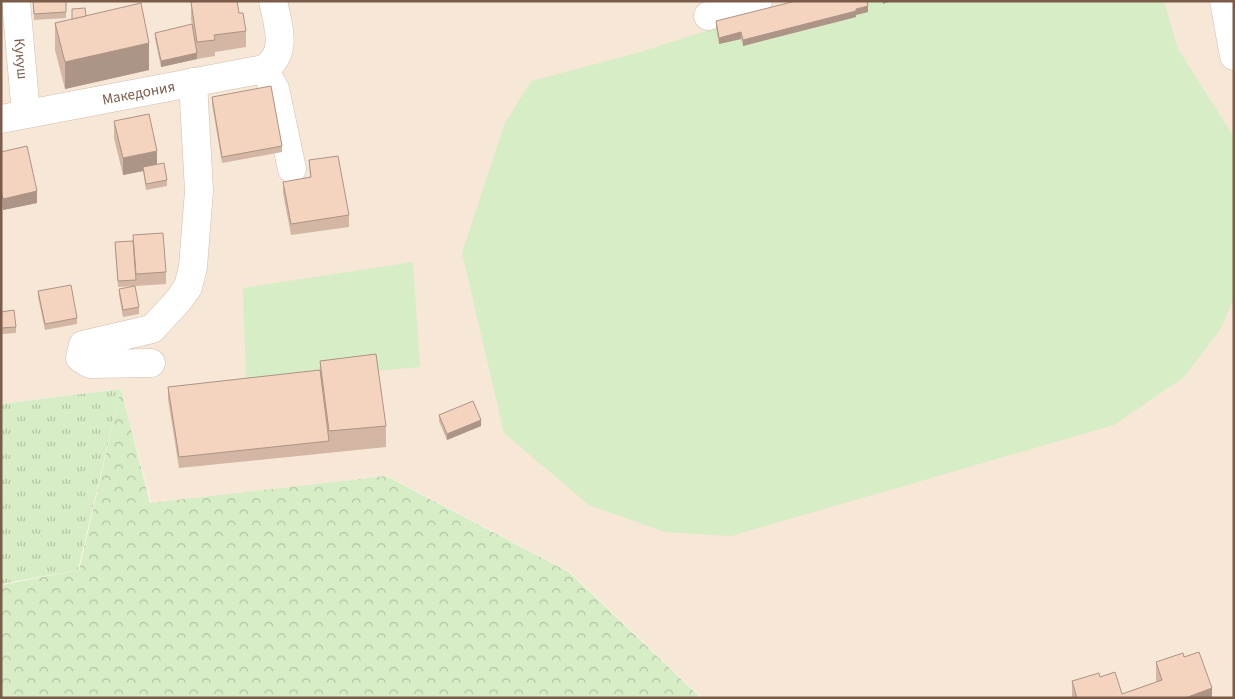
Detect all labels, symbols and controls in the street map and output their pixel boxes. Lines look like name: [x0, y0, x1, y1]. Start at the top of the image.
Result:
street label: Кукуш: [9, 37, 33, 80]
street label: Македония: [100, 76, 177, 110]

